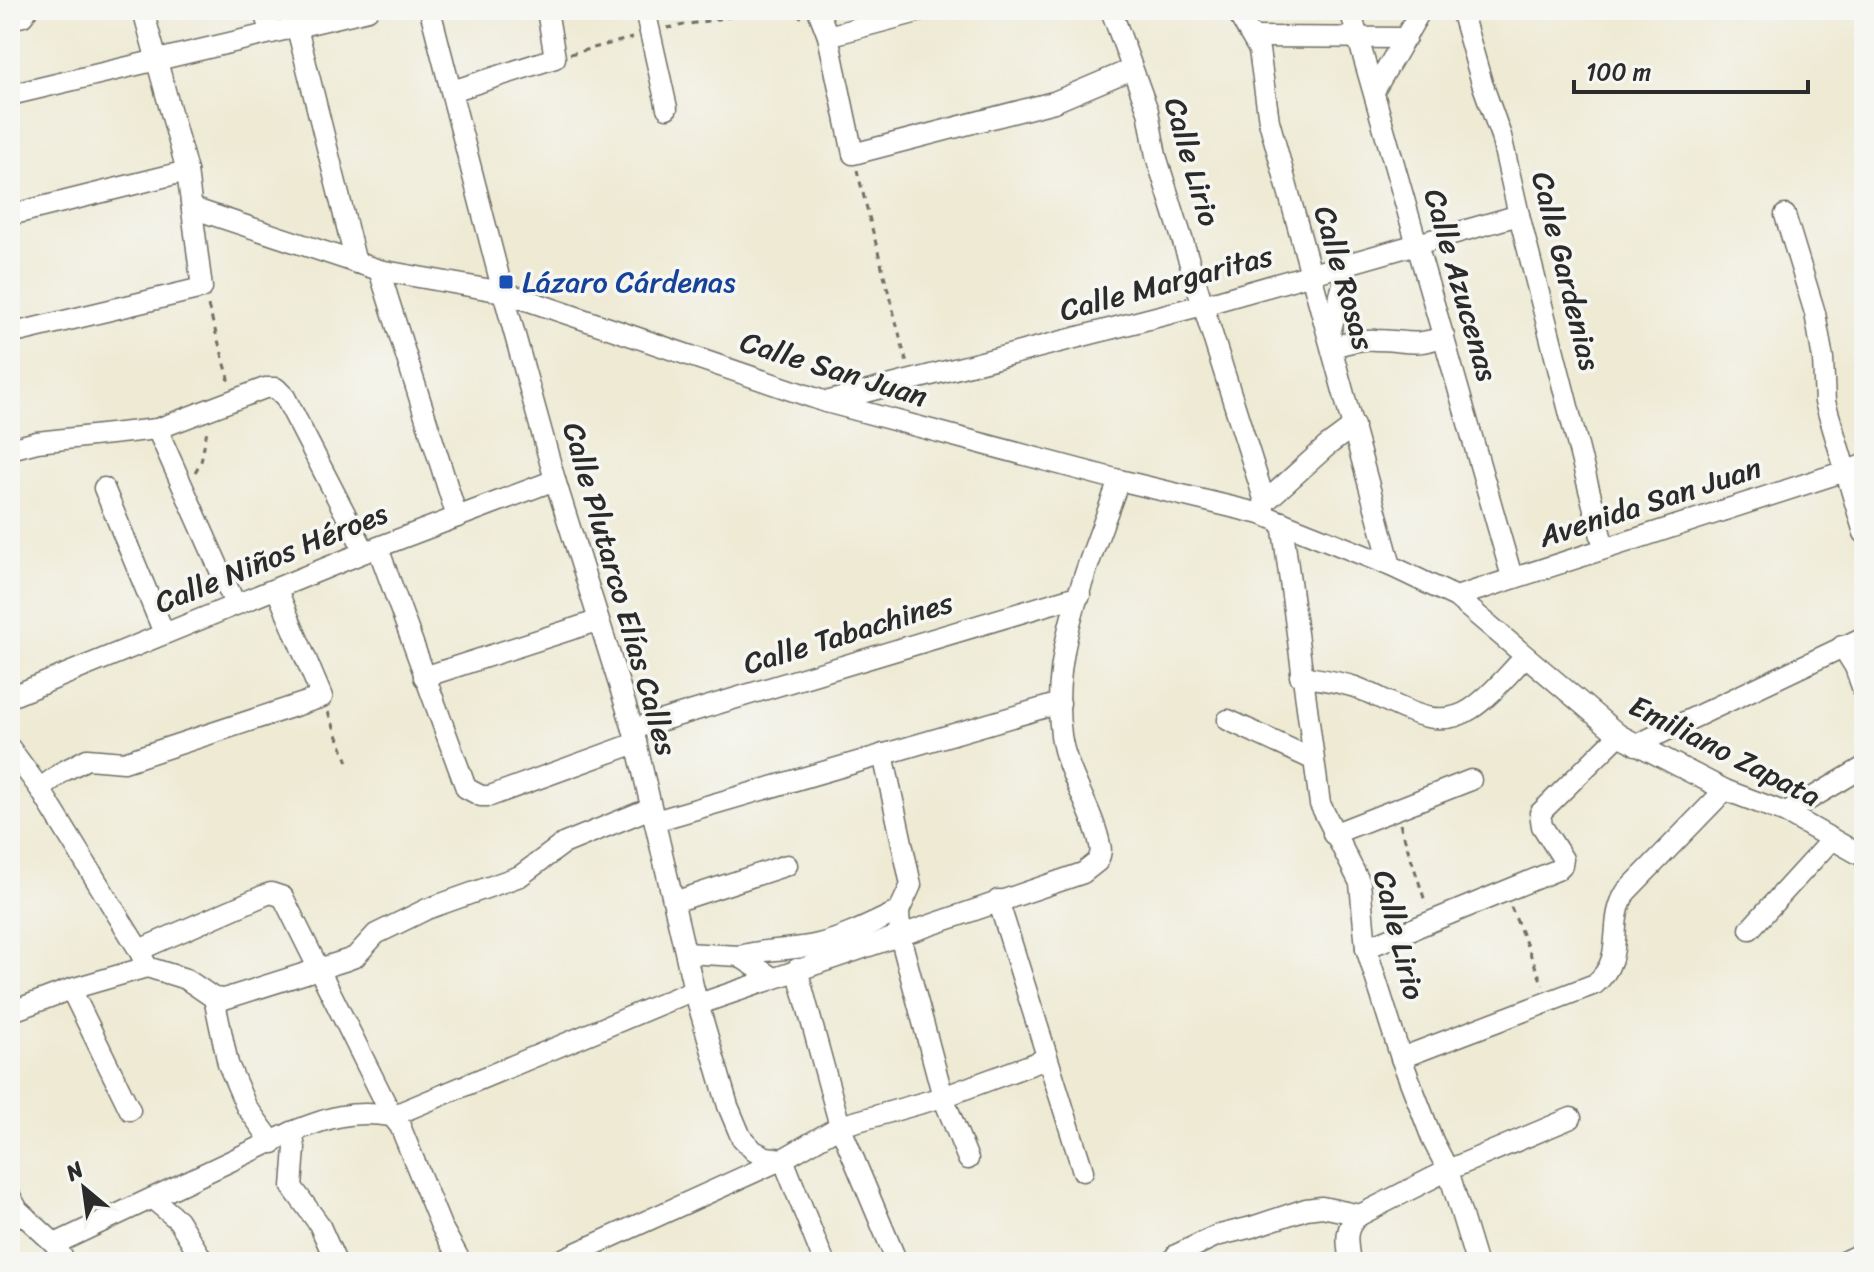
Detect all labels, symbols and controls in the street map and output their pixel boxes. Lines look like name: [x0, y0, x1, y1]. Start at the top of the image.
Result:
scale bar: [1574, 44, 1808, 94]
text: 100 m: [1586, 51, 1651, 93]
street label: Calle Lirio: [1148, 91, 1236, 233]
street label: Calle Gardenias: [1515, 166, 1617, 377]
street label: Calle Azucenas: [1408, 182, 1514, 388]
street label: Calle Rosas: [1298, 199, 1390, 357]
street label: Calle Margaritas: [1053, 229, 1279, 337]
place label: Lázaro Cárdenas: [522, 255, 736, 309]
marker: Lázaro Cárdenas: [497, 273, 515, 291]
street label: Calle San Juan: [734, 315, 934, 423]
street label: Calle Plutarco Elías Calles: [546, 416, 694, 762]
street label: Avenida San Juan: [1531, 441, 1768, 564]
street label: Calle Niños Héroes: [146, 486, 396, 629]
street label: Calle Tabachines: [736, 575, 960, 691]
street label: Emiliano Zapata: [1619, 679, 1831, 823]
street label: Calle Lirio: [1357, 864, 1441, 1006]
north arrow: [44, 1148, 124, 1228]
text: N: [58, 1150, 91, 1192]

